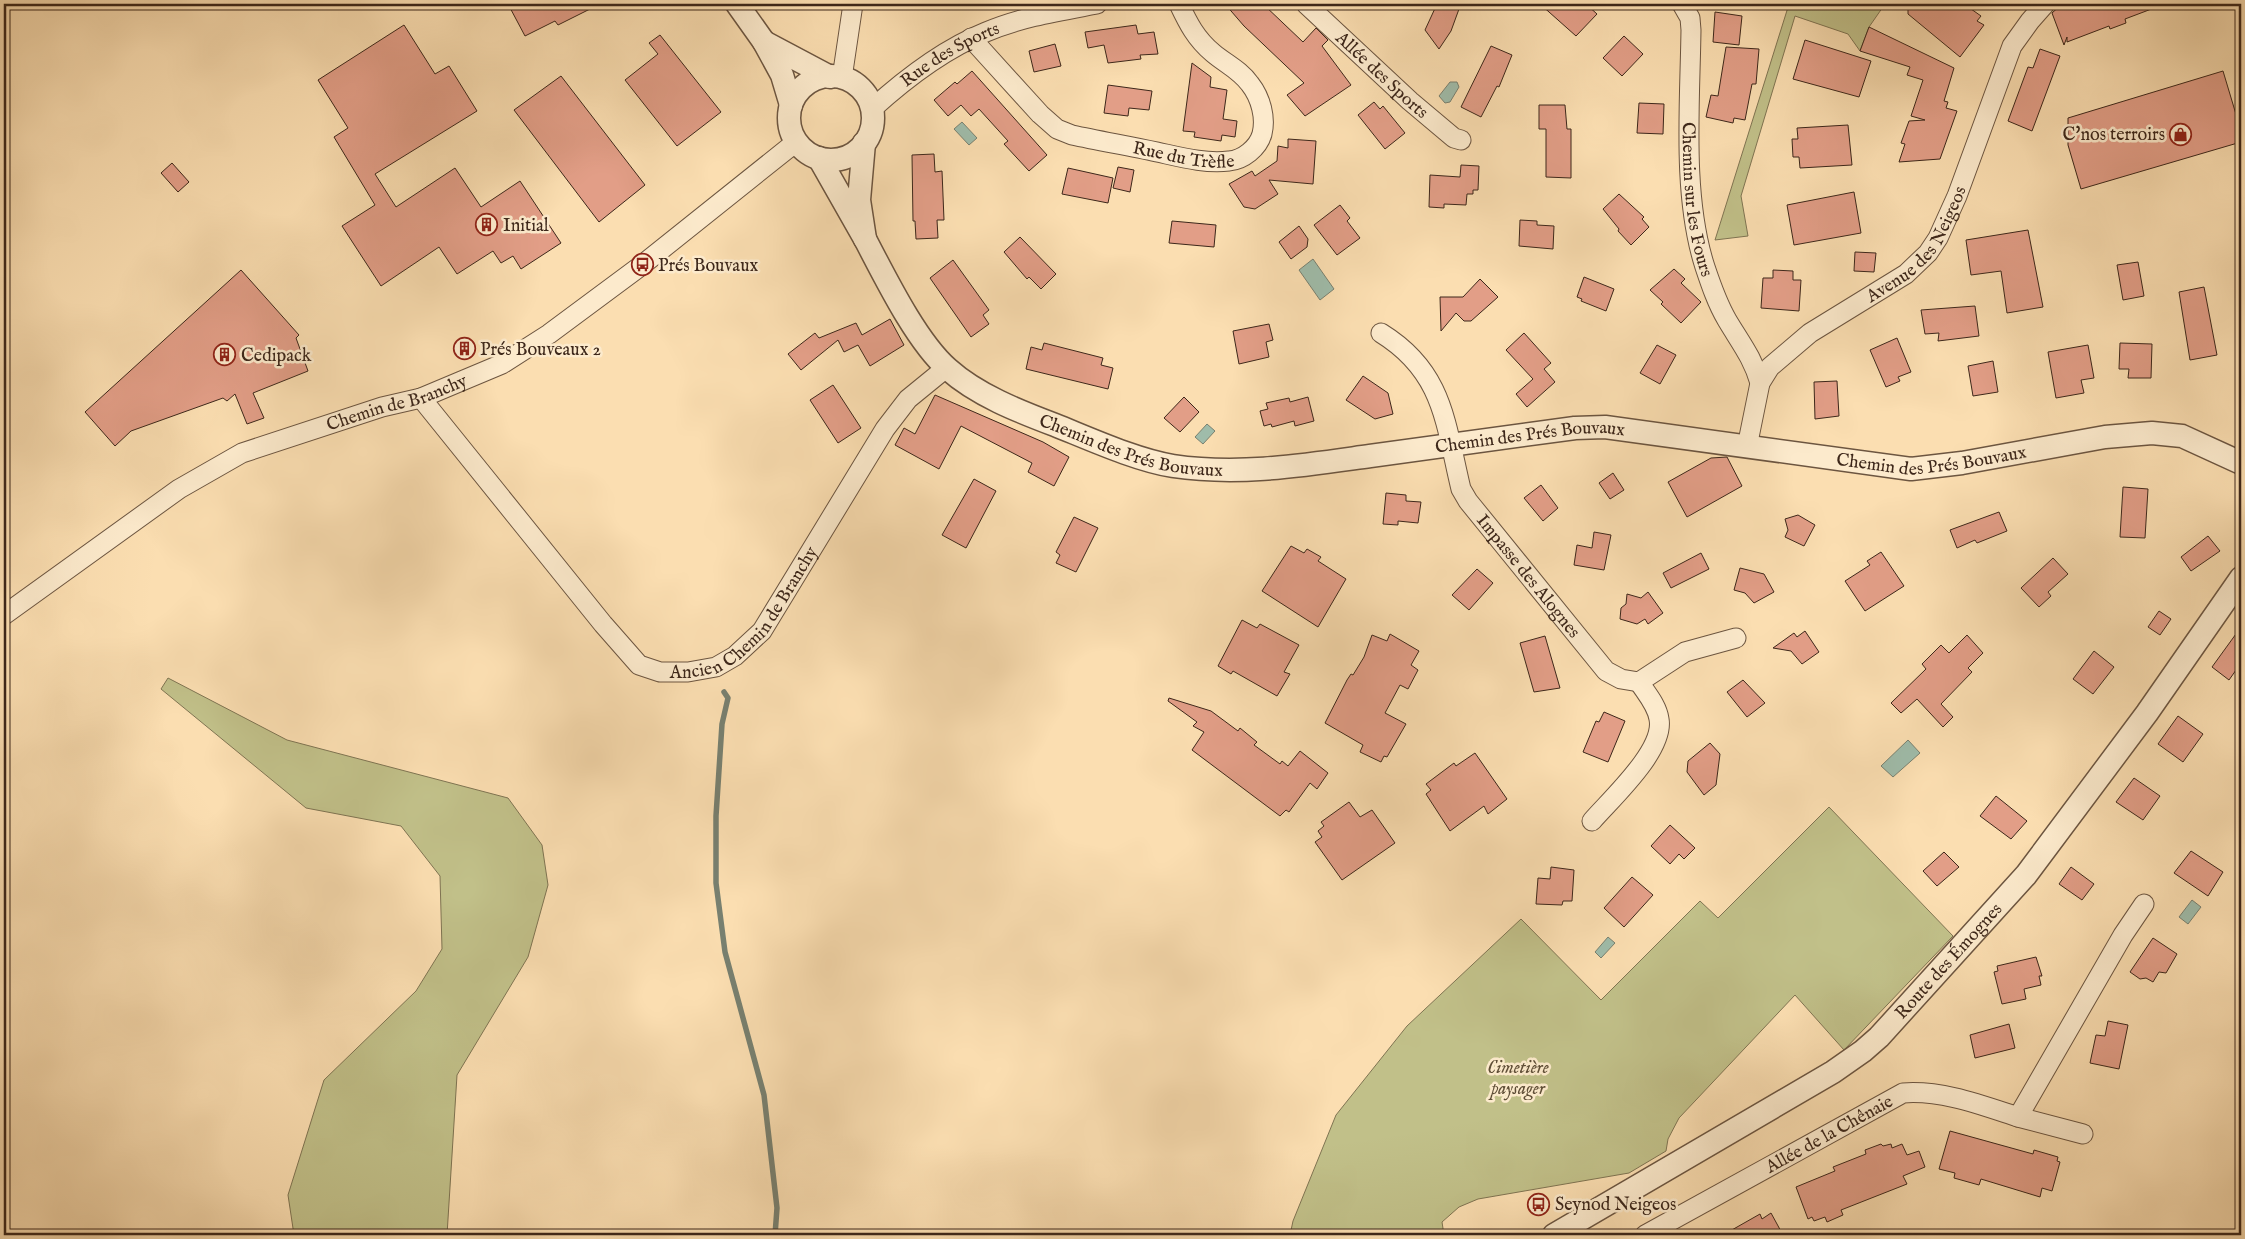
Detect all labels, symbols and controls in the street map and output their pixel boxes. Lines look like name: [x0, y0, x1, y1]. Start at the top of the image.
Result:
street label: Rue des Sports: [897, 18, 1003, 93]
street label: Allée des Sports: [1329, 27, 1432, 124]
street label: Chemin sur les Fours: [1676, 122, 1717, 280]
shop icon: C'nos terroirs: [2169, 122, 2193, 146]
place label: C'nos terroirs: [2063, 124, 2165, 147]
street label: Rue du Trèfle: [1131, 137, 1236, 175]
street label: Avenue des Neigeos: [1862, 183, 1973, 309]
building icon: Initial: [475, 213, 499, 237]
place label: Initial: [503, 215, 549, 238]
bus stop icon: Prés Bouvaux: [630, 253, 654, 277]
place label: Prés Bouvaux: [658, 255, 758, 278]
building icon: Prés Bouveaux 2: [452, 337, 476, 361]
place label: Prés Bouveaux 2: [480, 339, 601, 362]
building icon: Cedipack: [213, 343, 237, 367]
place label: Cedipack: [241, 345, 312, 368]
street label: Chemin de Branchy: [324, 370, 471, 437]
street label: Chemin des Prés Bouvaux: [1035, 410, 1223, 483]
street label: Chemin des Prés Bouvaux: [1434, 417, 1627, 460]
street label: Chemin des Prés Bouvaux: [1835, 441, 2029, 482]
street label: Impasse des Alognes: [1470, 510, 1585, 643]
street label: Ancien Chemin de Branchy: [669, 543, 824, 685]
street label: Route des Émognes: [1891, 899, 2008, 1025]
park label: Cimetière paysager: [1487, 1057, 1549, 1101]
street label: Allée de la Chênaie: [1761, 1091, 1897, 1180]
bus stop icon: Seynod Neigeos: [1527, 1192, 1551, 1216]
place label: Seynod Neigeos: [1555, 1194, 1676, 1217]

